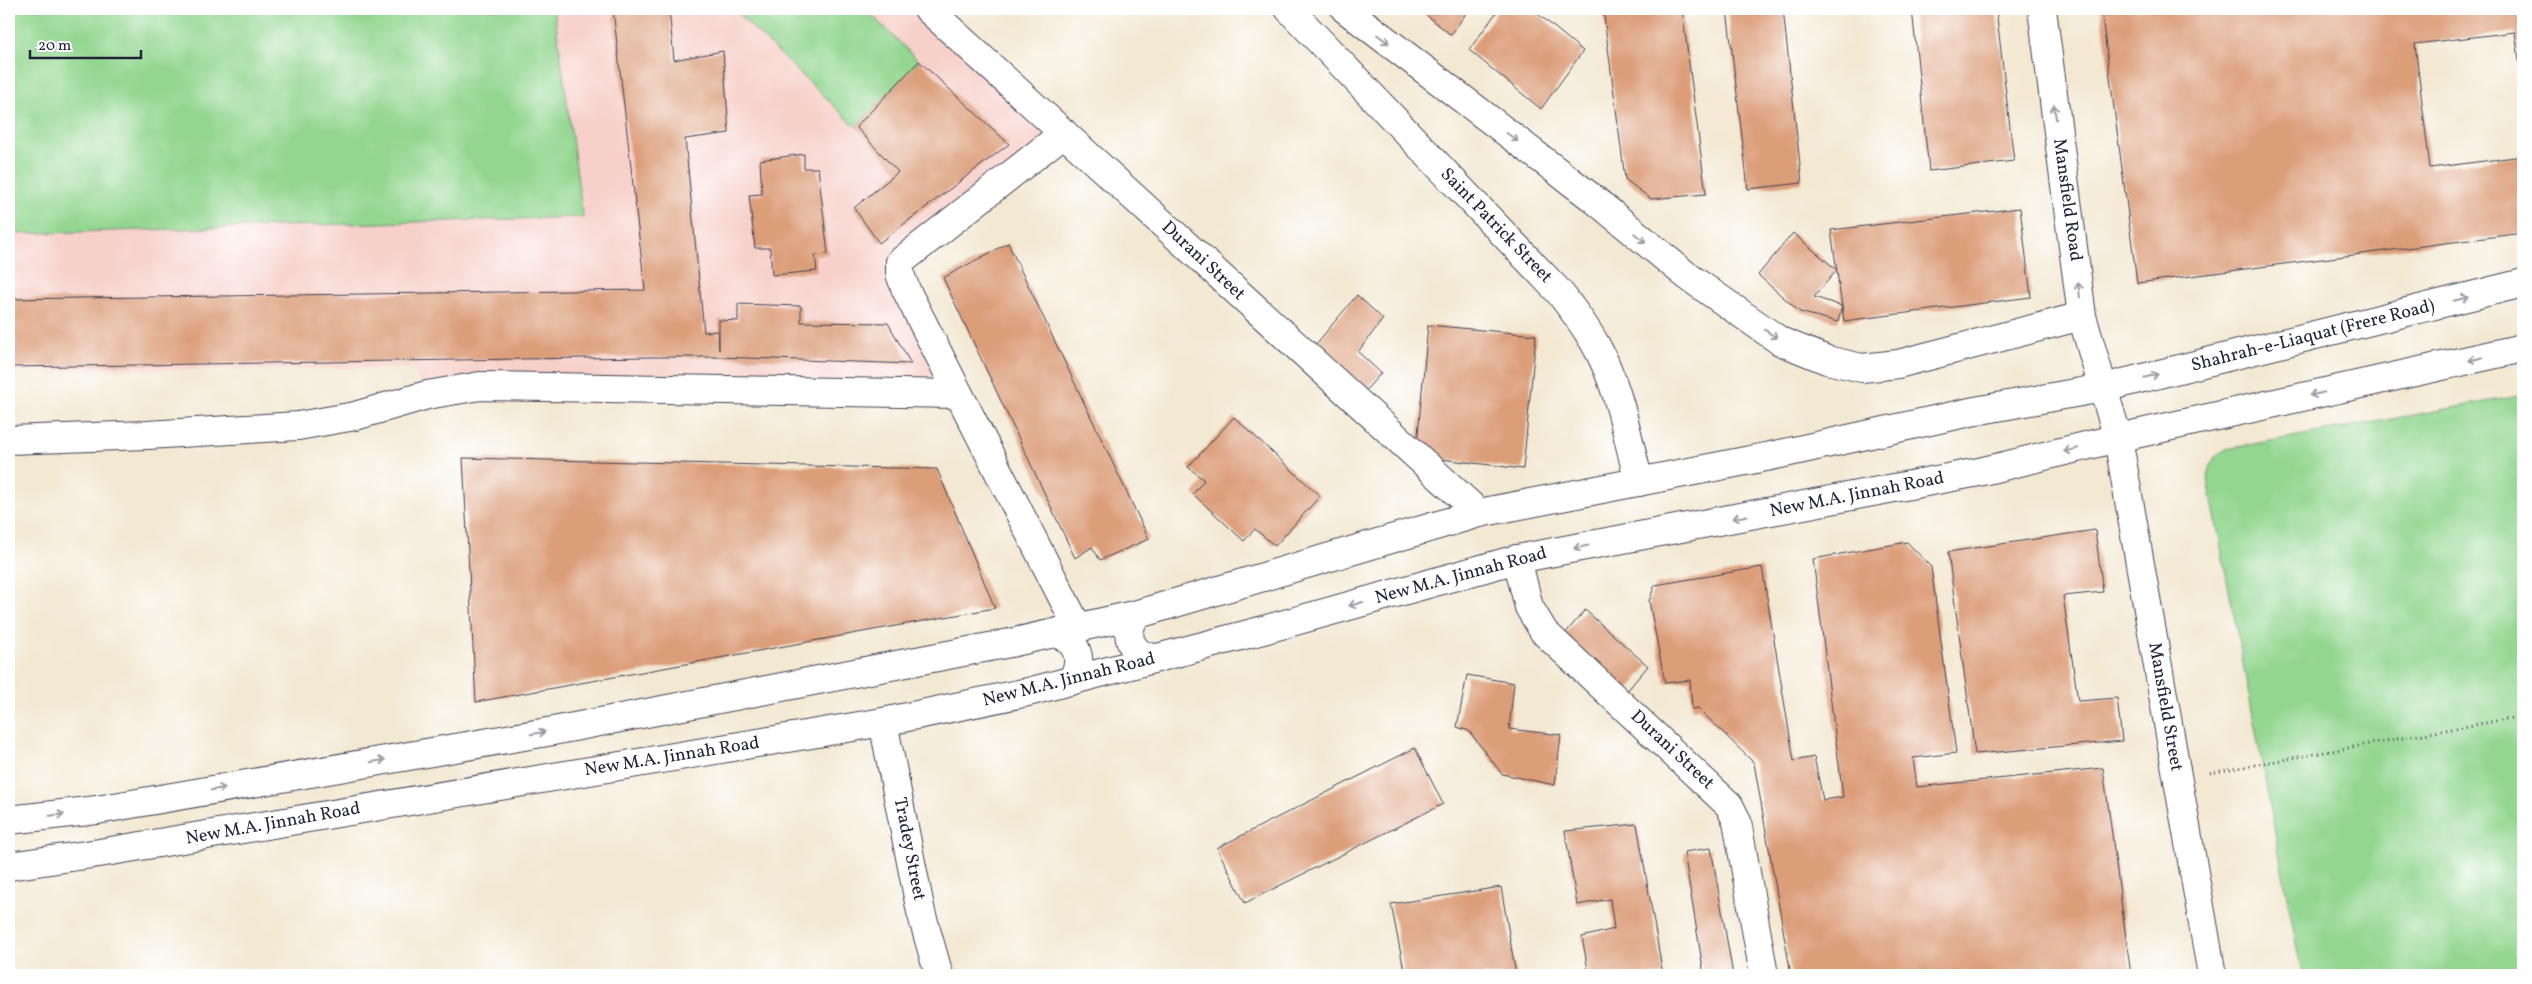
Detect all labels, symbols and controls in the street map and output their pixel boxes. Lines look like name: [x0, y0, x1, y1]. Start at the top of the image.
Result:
scale bar: [30, 28, 141, 60]
one-way arrow: [1376, 33, 1389, 44]
text: 20 m: [38, 36, 71, 57]
one-way arrow: [2050, 104, 2060, 120]
one-way arrow: [1505, 132, 1518, 143]
street label: Mansfield Road: [2046, 137, 2088, 263]
street label: Saint Patrick Street: [1434, 163, 1558, 289]
street label: Durani Street: [1155, 215, 1251, 307]
one-way arrow: [1633, 232, 1646, 243]
one-way arrow: [2074, 282, 2084, 298]
one-way arrow: [2453, 293, 2469, 303]
street label: Shahrah-e-Liaquat (Frere Road): [2189, 294, 2437, 378]
one-way arrow: [1763, 330, 1777, 340]
one-way arrow: [2468, 355, 2484, 364]
one-way arrow: [2142, 371, 2158, 380]
one-way arrow: [2310, 390, 2326, 399]
one-way arrow: [2064, 446, 2080, 455]
street label: New M.A. Jinnah Road: [1768, 466, 1946, 524]
one-way arrow: [1733, 512, 1749, 522]
street label: New M.A. Jinnah Road: [1372, 541, 1550, 611]
one-way arrow: [1573, 542, 1589, 552]
one-way arrow: [1348, 600, 1364, 609]
street label: Mansfield Street: [2141, 641, 2189, 773]
street label: New M.A. Jinnah Road: [980, 646, 1158, 714]
street label: Durani Street: [1624, 704, 1720, 796]
one-way arrow: [529, 728, 545, 738]
street label: New M.A. Jinnah Road: [583, 731, 761, 783]
one-way arrow: [369, 756, 385, 766]
one-way arrow: [209, 784, 225, 794]
street label: Tradey Street: [887, 795, 931, 903]
street label: New M.A. Jinnah Road: [184, 796, 362, 852]
one-way arrow: [49, 810, 65, 819]

